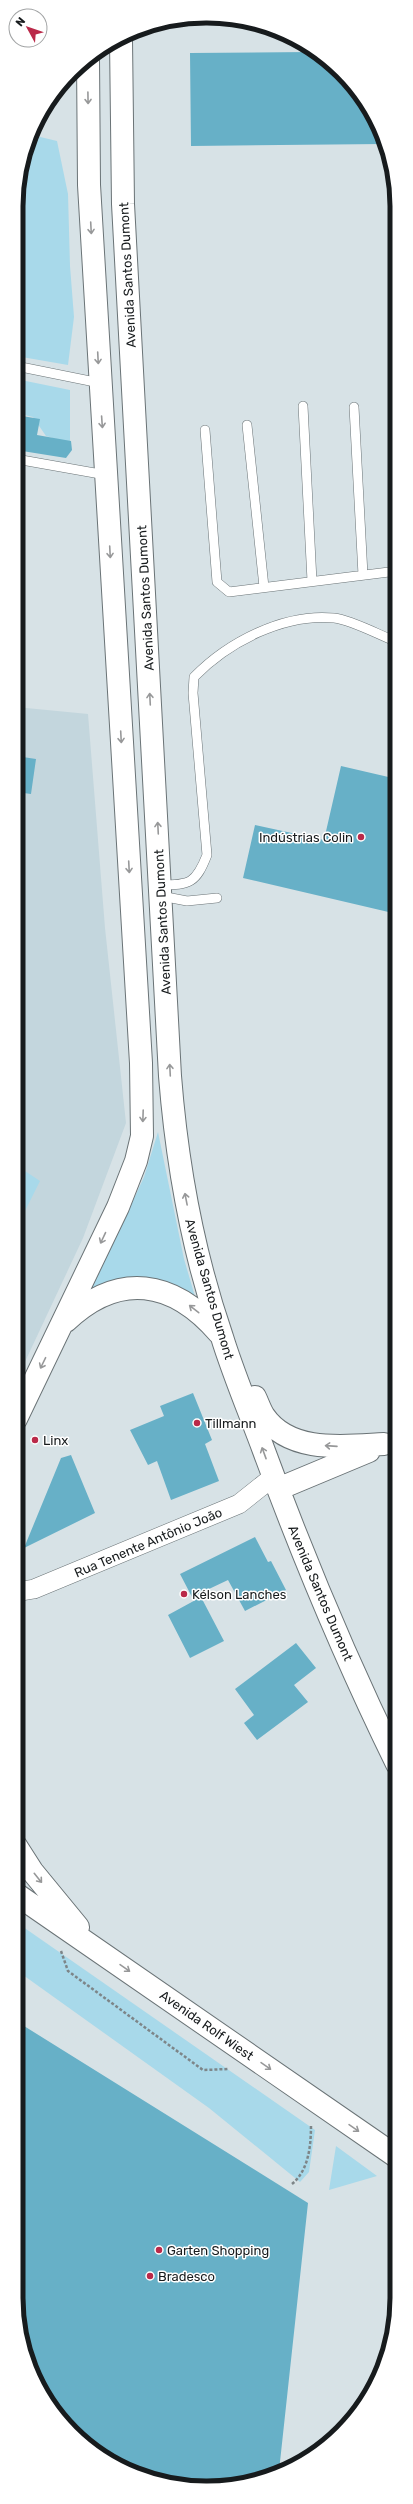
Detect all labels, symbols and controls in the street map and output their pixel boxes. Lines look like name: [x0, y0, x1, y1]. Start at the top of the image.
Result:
north arrow: [8, 8, 48, 48]
text: N: [13, 15, 28, 29]
one-way arrow: [84, 91, 92, 104]
street label: Avenida Santos Dumont: [116, 202, 139, 348]
one-way arrow: [88, 221, 95, 234]
one-way arrow: [95, 351, 102, 364]
one-way arrow: [99, 415, 106, 428]
street label: Avenida Santos Dumont: [134, 525, 157, 671]
one-way arrow: [107, 545, 114, 558]
one-way arrow: [147, 693, 154, 706]
one-way arrow: [118, 730, 125, 743]
one-way arrow: [154, 822, 161, 835]
place label: Indústrias Colin: [259, 830, 353, 845]
marker: Indústrias Colin: [356, 832, 366, 842]
street label: Avenida Santos Dumont: [151, 849, 174, 995]
one-way arrow: [125, 860, 133, 873]
one-way arrow: [166, 1064, 173, 1077]
one-way arrow: [139, 1109, 147, 1122]
one-way arrow: [181, 1193, 189, 1206]
street label: Avenida Santos Dumont: [182, 1217, 237, 1361]
one-way arrow: [99, 1232, 106, 1244]
one-way arrow: [189, 1305, 200, 1313]
one-way arrow: [39, 1357, 46, 1369]
place label: Tillmann: [205, 1416, 256, 1431]
marker: Tillmann: [192, 1418, 202, 1428]
place label: Linx: [43, 1433, 68, 1448]
marker: Linx: [30, 1435, 40, 1445]
one-way arrow: [325, 1443, 338, 1450]
one-way arrow: [260, 1447, 268, 1459]
street label: Rua Tenente Antônio João: [72, 1504, 224, 1580]
street label: Avenida Santos Dumont: [285, 1523, 356, 1663]
place label: Kélson Lanches: [192, 1587, 287, 1602]
marker: Kélson Lanches: [179, 1589, 189, 1599]
one-way arrow: [34, 1873, 42, 1884]
one-way arrow: [119, 1964, 130, 1972]
street label: Avenida Rolf Wiest: [157, 1987, 256, 2063]
one-way arrow: [260, 2062, 271, 2070]
one-way arrow: [348, 2124, 359, 2132]
place label: Garten Shopping: [167, 2243, 269, 2259]
marker: Garten Shopping: [154, 2245, 164, 2255]
place label: Bradesco: [158, 2269, 215, 2284]
marker: Bradesco: [145, 2271, 155, 2281]

